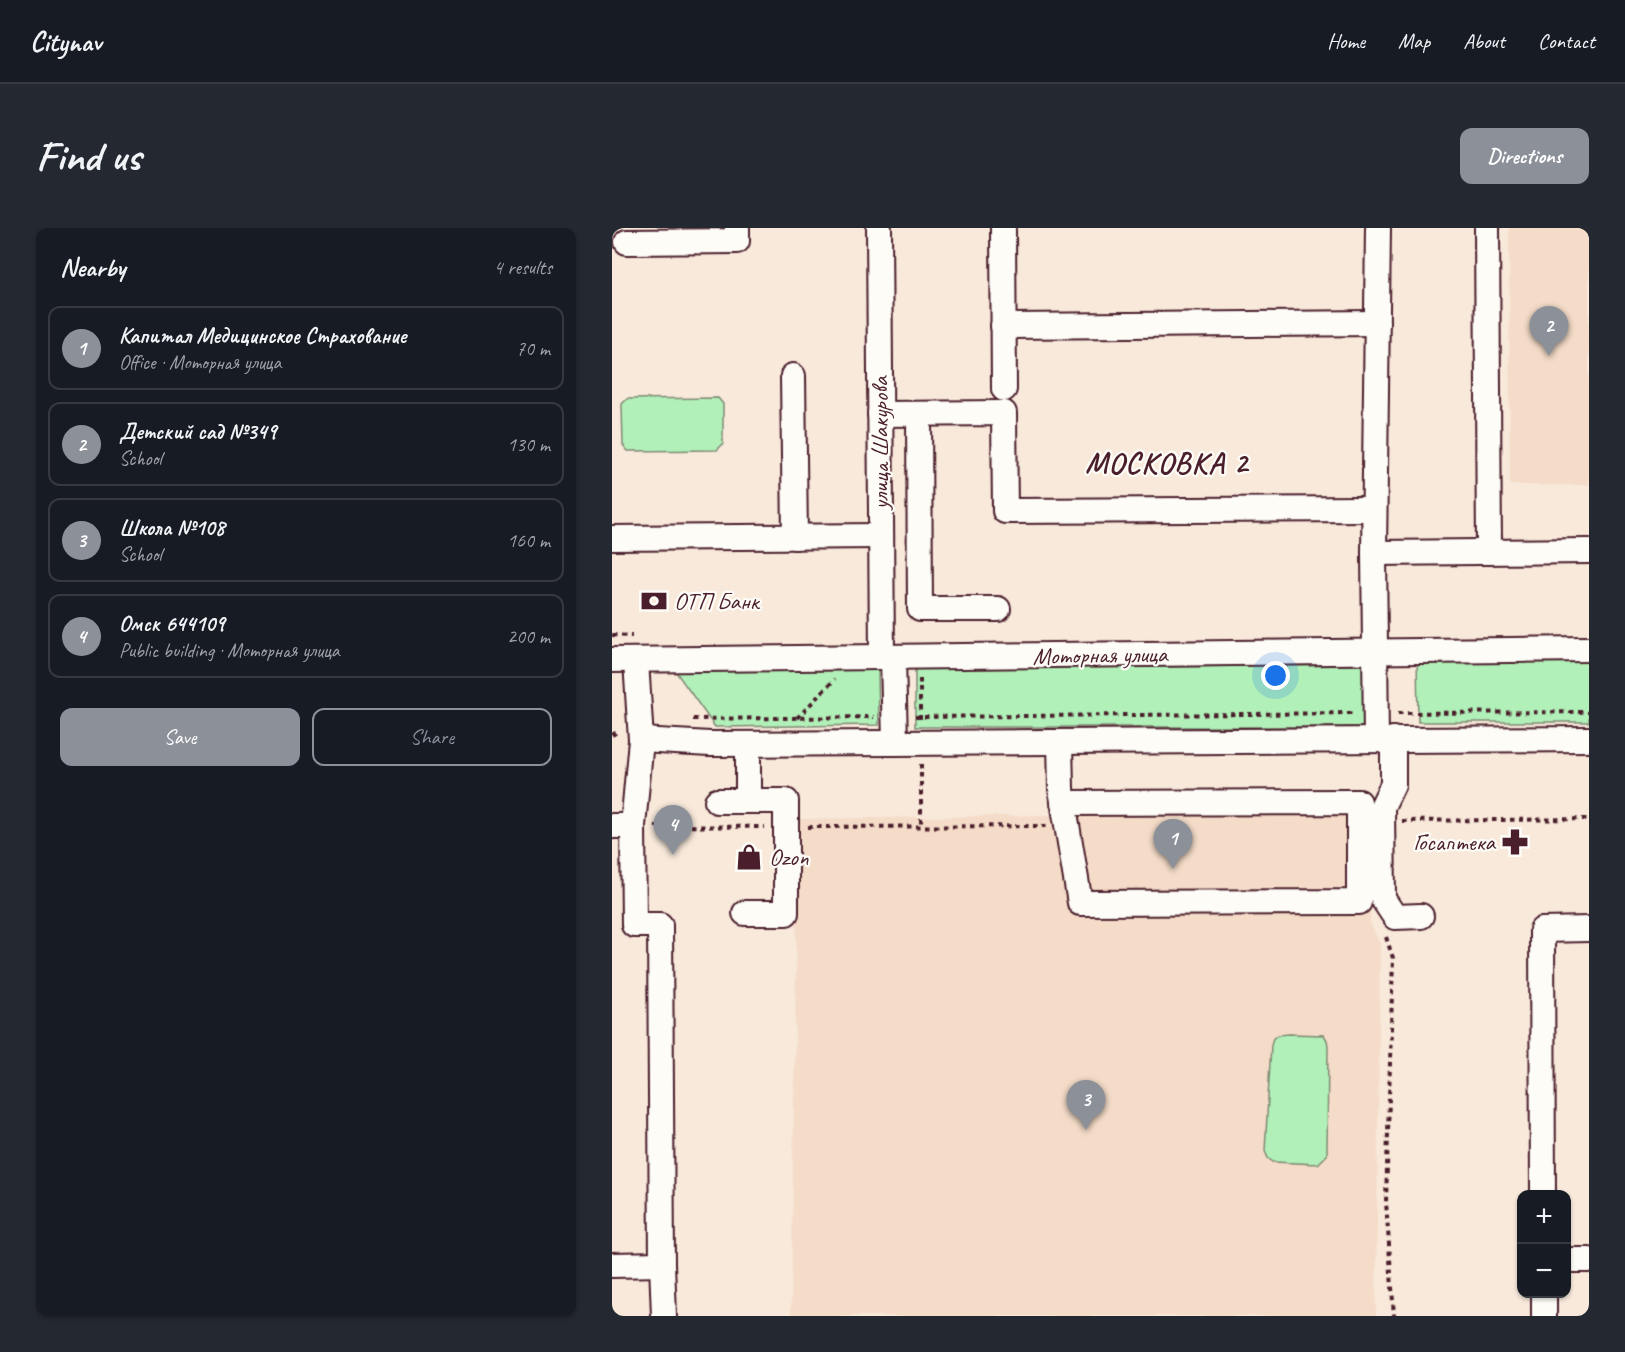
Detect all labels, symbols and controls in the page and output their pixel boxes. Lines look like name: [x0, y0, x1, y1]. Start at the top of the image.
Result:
text: Citynav: [30, 24, 101, 59]
text: Home: [1327, 28, 1365, 54]
text: Map: [1398, 28, 1430, 54]
text: About: [1463, 28, 1505, 54]
text: Contact: [1538, 28, 1595, 54]
button: Directions: [1460, 128, 1589, 184]
text: Find us: [36, 130, 141, 183]
text: Nearby: [60, 251, 125, 284]
text: 4 results: [493, 255, 552, 280]
pin: 2: [1530, 306, 1568, 356]
text: Капитал Медицинское Страхование: [119, 322, 406, 350]
text: 1: [77, 336, 86, 361]
text: 70 m: [516, 336, 550, 361]
text: Office · Моторная улица: [119, 350, 281, 375]
street label: улица Шакурова: [865, 375, 895, 511]
text: Детский сад №349: [119, 418, 276, 446]
text: 2: [77, 432, 86, 457]
text: 130 m: [507, 432, 550, 457]
district label: МОСКОВКА 2: [1085, 444, 1250, 482]
text: School: [119, 446, 162, 471]
text: Школа №108: [119, 514, 225, 542]
text: 3: [77, 528, 86, 553]
text: 160 m: [507, 528, 550, 553]
text: School: [119, 542, 162, 567]
bank icon: ОТП Банк: [639, 586, 669, 616]
place label: ОТП Банк: [674, 586, 761, 616]
text: Омск 644109: [119, 610, 225, 638]
text: 4: [77, 624, 86, 649]
text: 200 m: [507, 624, 550, 649]
text: Public building · Моторная улица: [119, 638, 340, 663]
street label: Моторная улица: [1032, 639, 1169, 671]
your location: [1261, 661, 1290, 690]
button: Save: [60, 708, 300, 766]
button: Share: [312, 708, 552, 766]
pin: 4: [654, 806, 692, 855]
pin: 1: [1154, 820, 1192, 869]
place label: Госаптека: [1413, 827, 1497, 857]
pharmacy icon: Госаптека: [1500, 827, 1530, 857]
shop icon: Ozon: [734, 842, 764, 872]
place label: Ozon: [769, 842, 809, 872]
pin: 3: [1066, 1080, 1106, 1130]
map controls: [1517, 1190, 1571, 1298]
button: +: [1517, 1190, 1571, 1244]
button: −: [1517, 1244, 1571, 1298]

